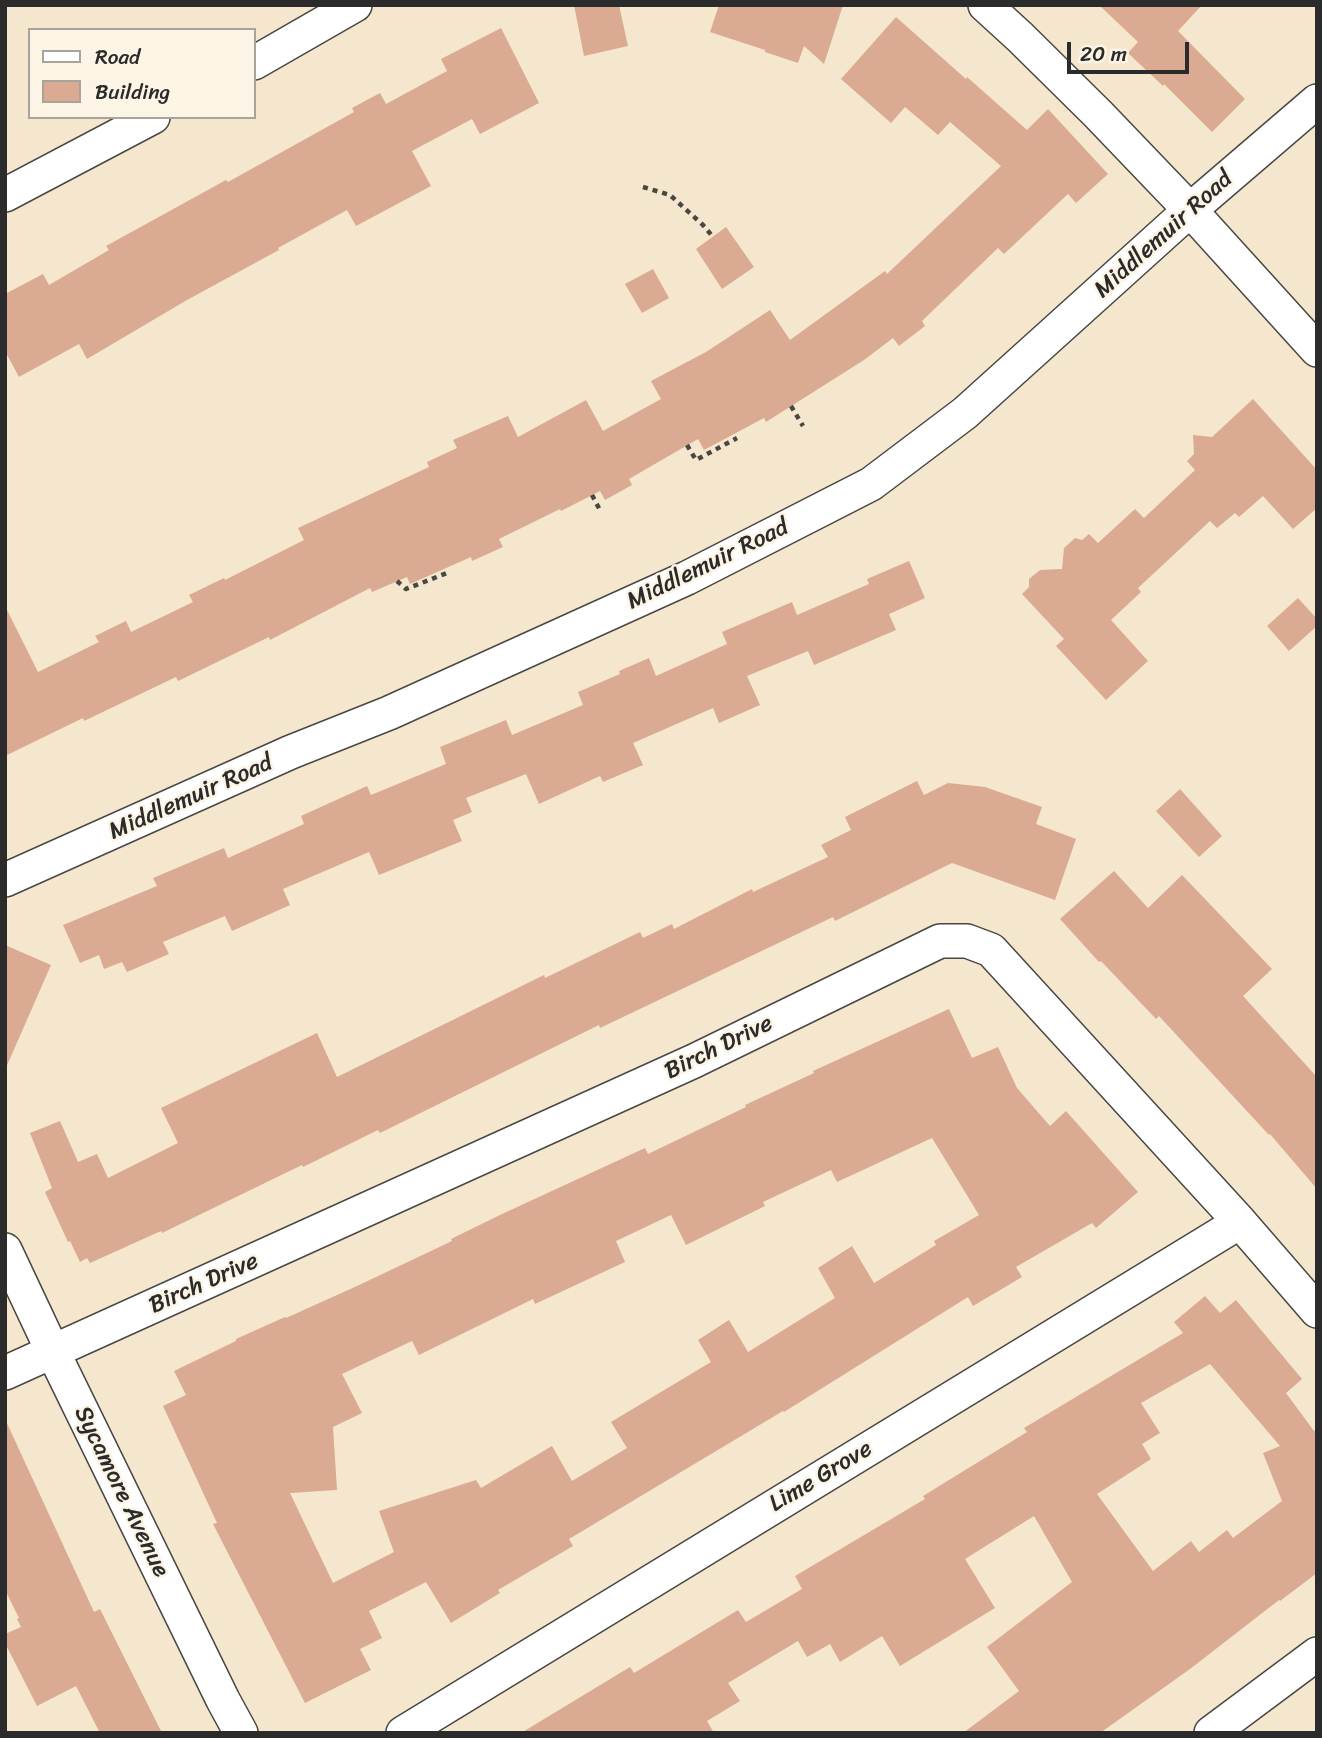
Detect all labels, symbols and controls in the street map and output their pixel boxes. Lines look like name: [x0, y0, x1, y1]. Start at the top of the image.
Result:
legend: [28, 28, 256, 119]
scale bar: [1070, 28, 1192, 72]
text: 20 m: [1080, 35, 1127, 73]
text: Road: [95, 38, 140, 76]
text: Building: [95, 73, 170, 111]
street label: Middlemuir Road: [1089, 165, 1239, 305]
street label: Middlemuir Road: [623, 513, 793, 617]
street label: Middlemuir Road: [105, 749, 277, 847]
street label: Birch Drive: [660, 1009, 778, 1087]
street label: Birch Drive: [145, 1247, 263, 1321]
street label: Sycamore Avenue: [67, 1402, 175, 1582]
street label: Lime Grove: [764, 1435, 878, 1519]

